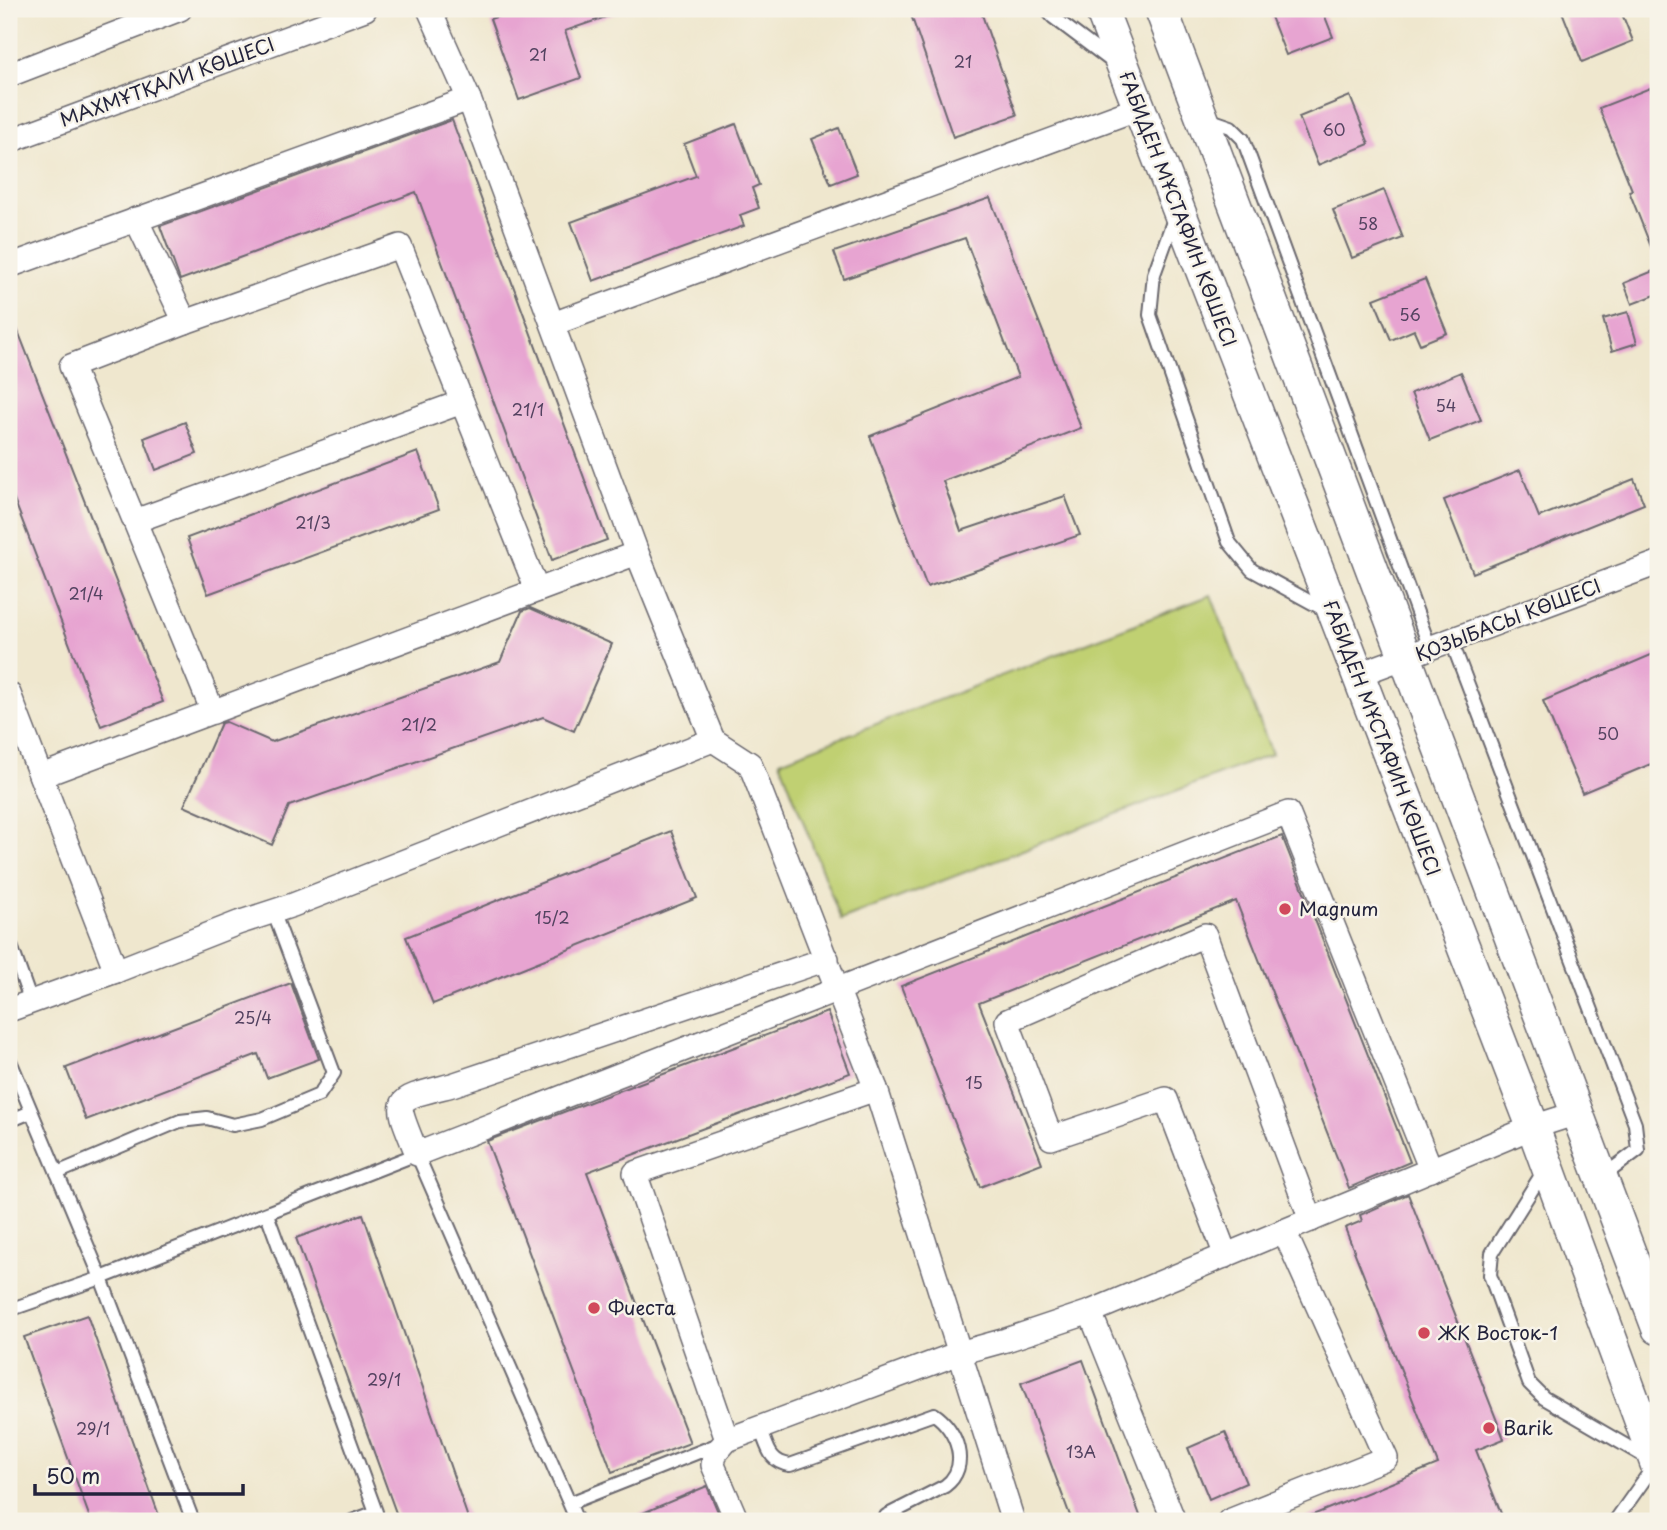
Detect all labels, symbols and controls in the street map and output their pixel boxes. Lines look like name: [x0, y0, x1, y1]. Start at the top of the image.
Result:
street label: МАХМҰТҚАЛИ КӨШЕСІ: [55, 29, 278, 133]
house number: 21: [529, 42, 547, 66]
house number: 21: [954, 49, 972, 73]
street label: ҒАБИДЕН МҰСТАФИН КӨШЕСІ: [1113, 67, 1244, 350]
house number: 60: [1323, 117, 1345, 141]
house number: 58: [1358, 211, 1378, 235]
house number: 56: [1399, 302, 1421, 326]
house number: 54: [1436, 393, 1456, 417]
house number: 21/1: [512, 397, 544, 421]
house number: 21/3: [295, 510, 331, 534]
street label: ҚОЗЫБАСЫ КӨШЕСІ: [1411, 571, 1604, 667]
house number: 21/4: [68, 581, 104, 605]
street label: ҒАБИДЕН МҰСТАФИН КӨШЕСІ: [1317, 596, 1448, 879]
house number: 21/2: [401, 712, 437, 736]
house number: 50: [1597, 721, 1619, 745]
place label: Magnum: [1299, 894, 1379, 922]
marker: Magnum: [1277, 901, 1293, 917]
house number: 15/2: [534, 905, 570, 929]
house number: 25/4: [234, 1005, 272, 1029]
house number: 15: [965, 1070, 983, 1094]
place label: Фиеста: [608, 1293, 676, 1321]
marker: Фиеста: [586, 1300, 602, 1316]
place label: ЖК Восток-1: [1438, 1318, 1558, 1346]
marker: ЖК Восток-1: [1416, 1325, 1432, 1341]
house number: 29/1: [367, 1367, 401, 1391]
place label: Barik: [1503, 1413, 1554, 1441]
house number: 29/1: [76, 1416, 110, 1440]
marker: Barik: [1481, 1420, 1497, 1436]
house number: 13А: [1066, 1439, 1096, 1463]
scale bar: [35, 1453, 243, 1497]
text: 50 m: [46, 1459, 100, 1491]

